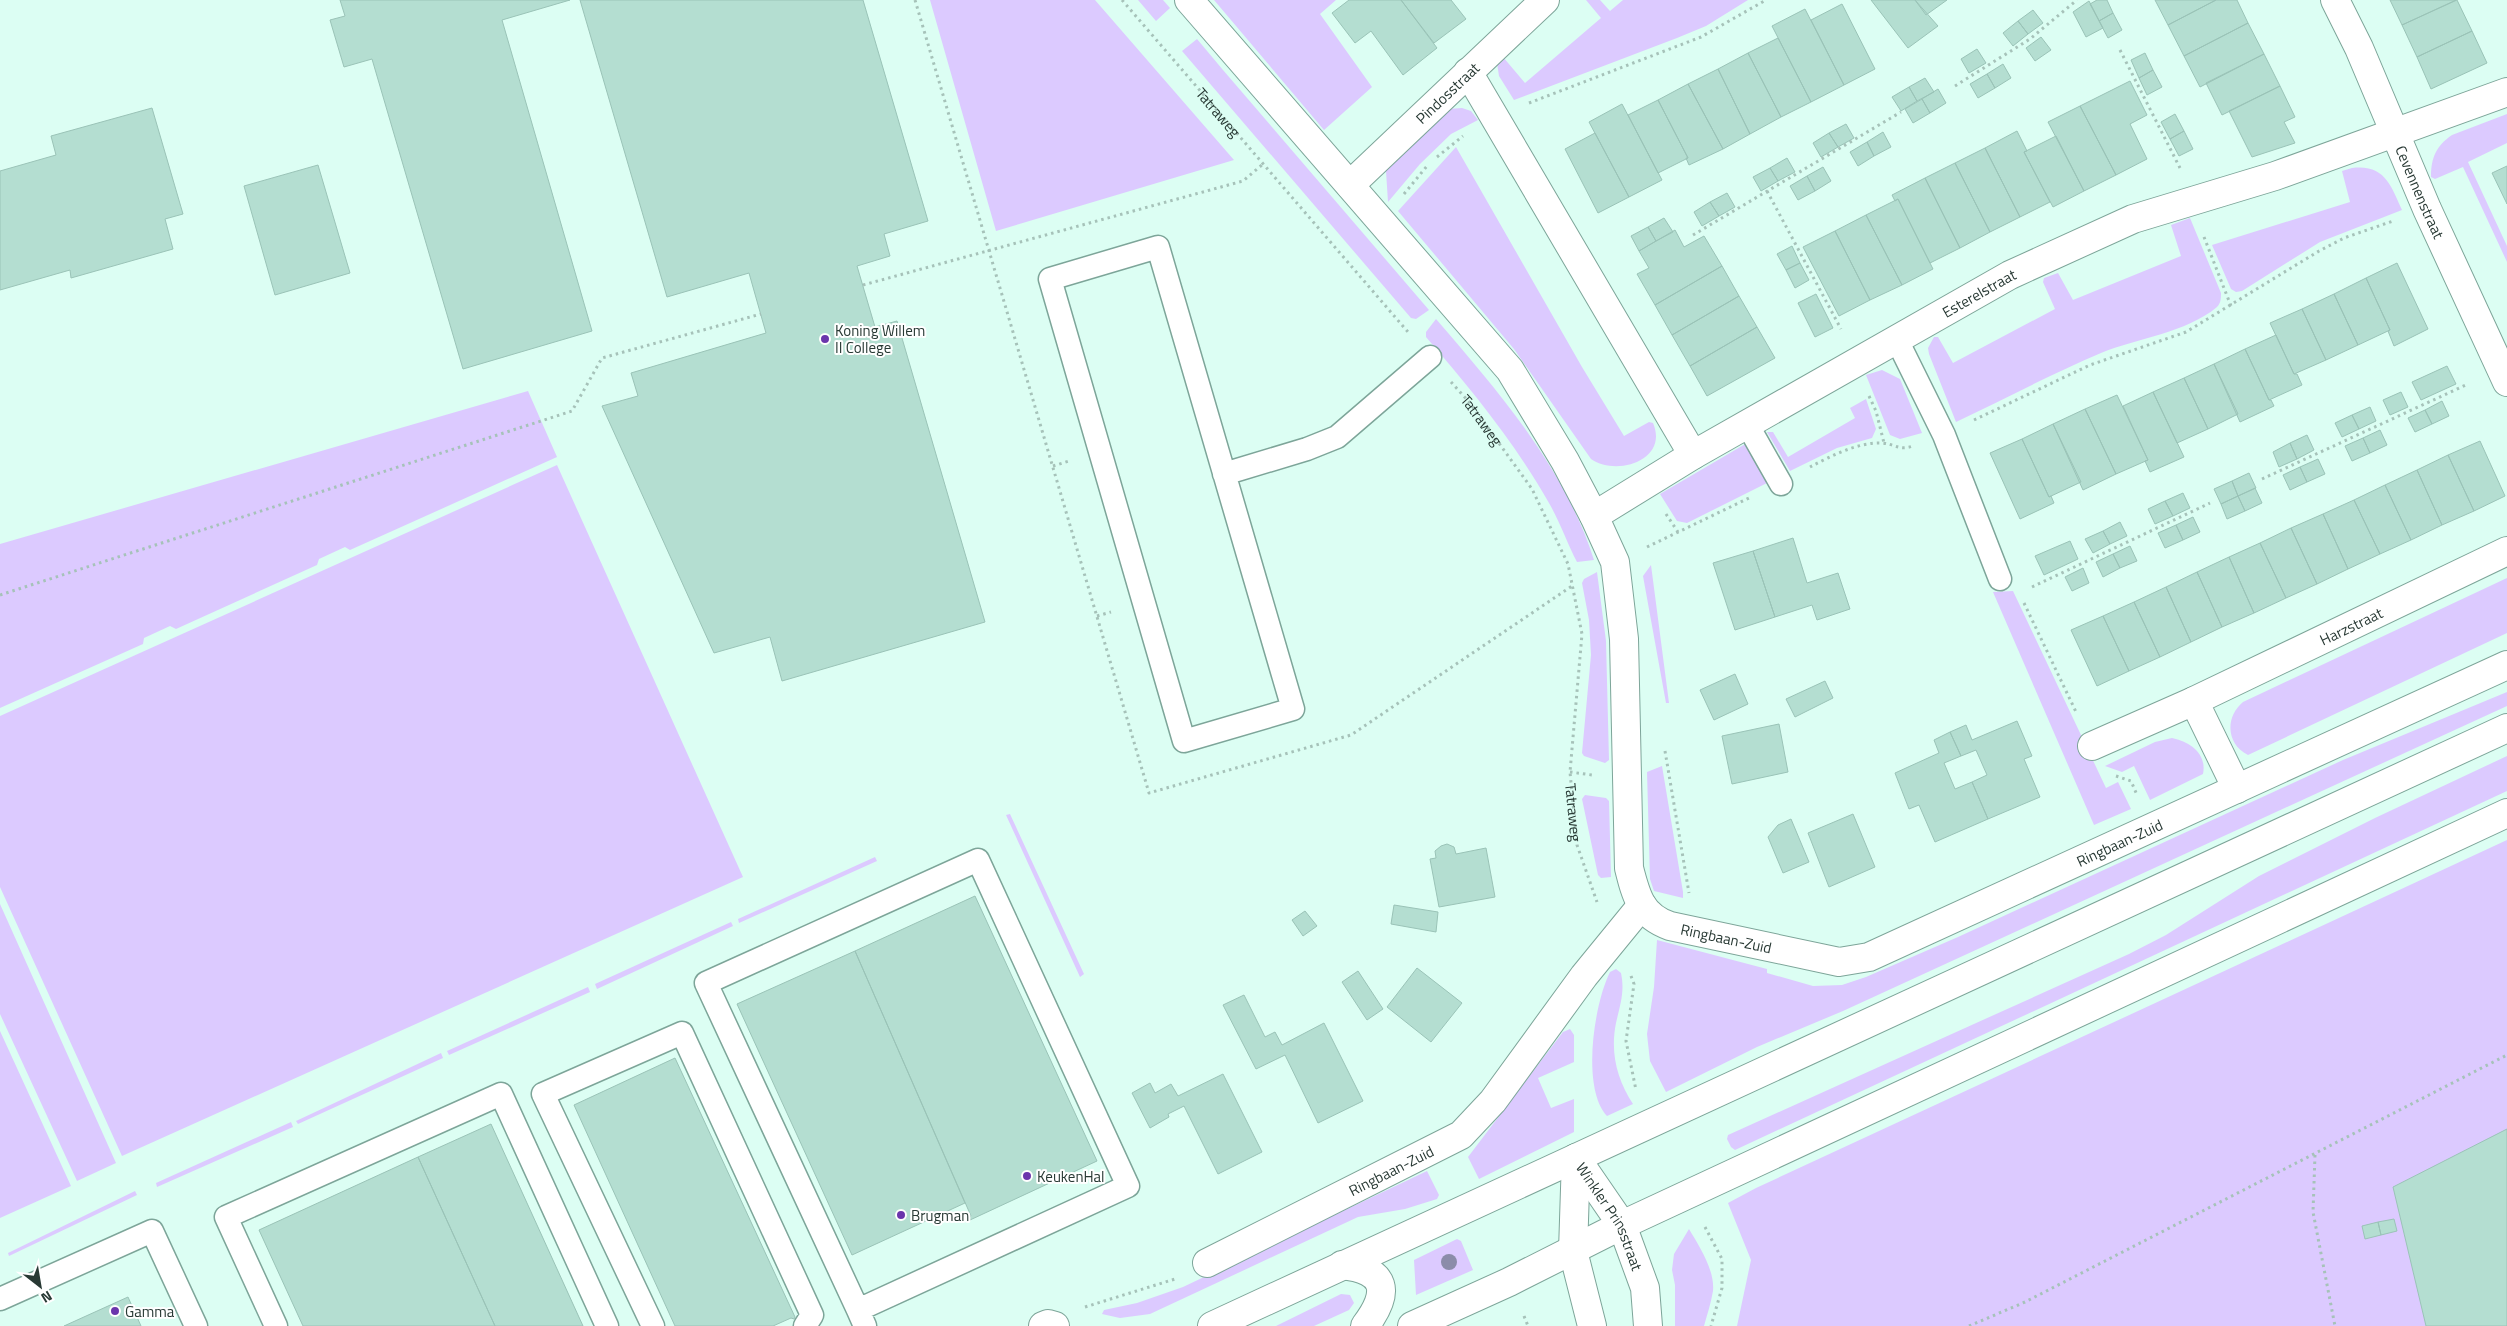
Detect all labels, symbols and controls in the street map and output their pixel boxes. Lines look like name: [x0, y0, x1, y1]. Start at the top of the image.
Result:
street label: Pindosstraat: [1410, 56, 1485, 129]
street label: Tatraweg: [1191, 82, 1247, 142]
street label: Cevennenstraat: [2390, 142, 2451, 243]
street label: Esterelstraat: [1938, 262, 2020, 323]
place label: Koning Willem II College: [835, 319, 925, 359]
marker: Koning Willem II College: [819, 333, 831, 345]
street label: Tatraweg: [1456, 389, 1509, 451]
street label: Harzstraat: [2316, 601, 2387, 651]
street label: Tatraweg: [1560, 782, 1588, 843]
street label: Ringbaan-Zuid: [2072, 813, 2166, 872]
street label: Ringbaan-Zuid: [1679, 917, 1774, 959]
street label: Ringbaan-Zuid: [1344, 1139, 1437, 1201]
street label: Winkler Prinsstraat: [1571, 1157, 1649, 1274]
place label: KeukenHal: [1037, 1165, 1105, 1188]
marker: KeukenHal: [1021, 1170, 1033, 1182]
place label: Brugman: [911, 1204, 969, 1227]
marker: Brugman: [895, 1209, 907, 1221]
north arrow: [15, 1261, 65, 1311]
text: N: [37, 1286, 57, 1309]
place label: Gamma: [125, 1300, 175, 1323]
marker: Gamma: [109, 1305, 121, 1317]

